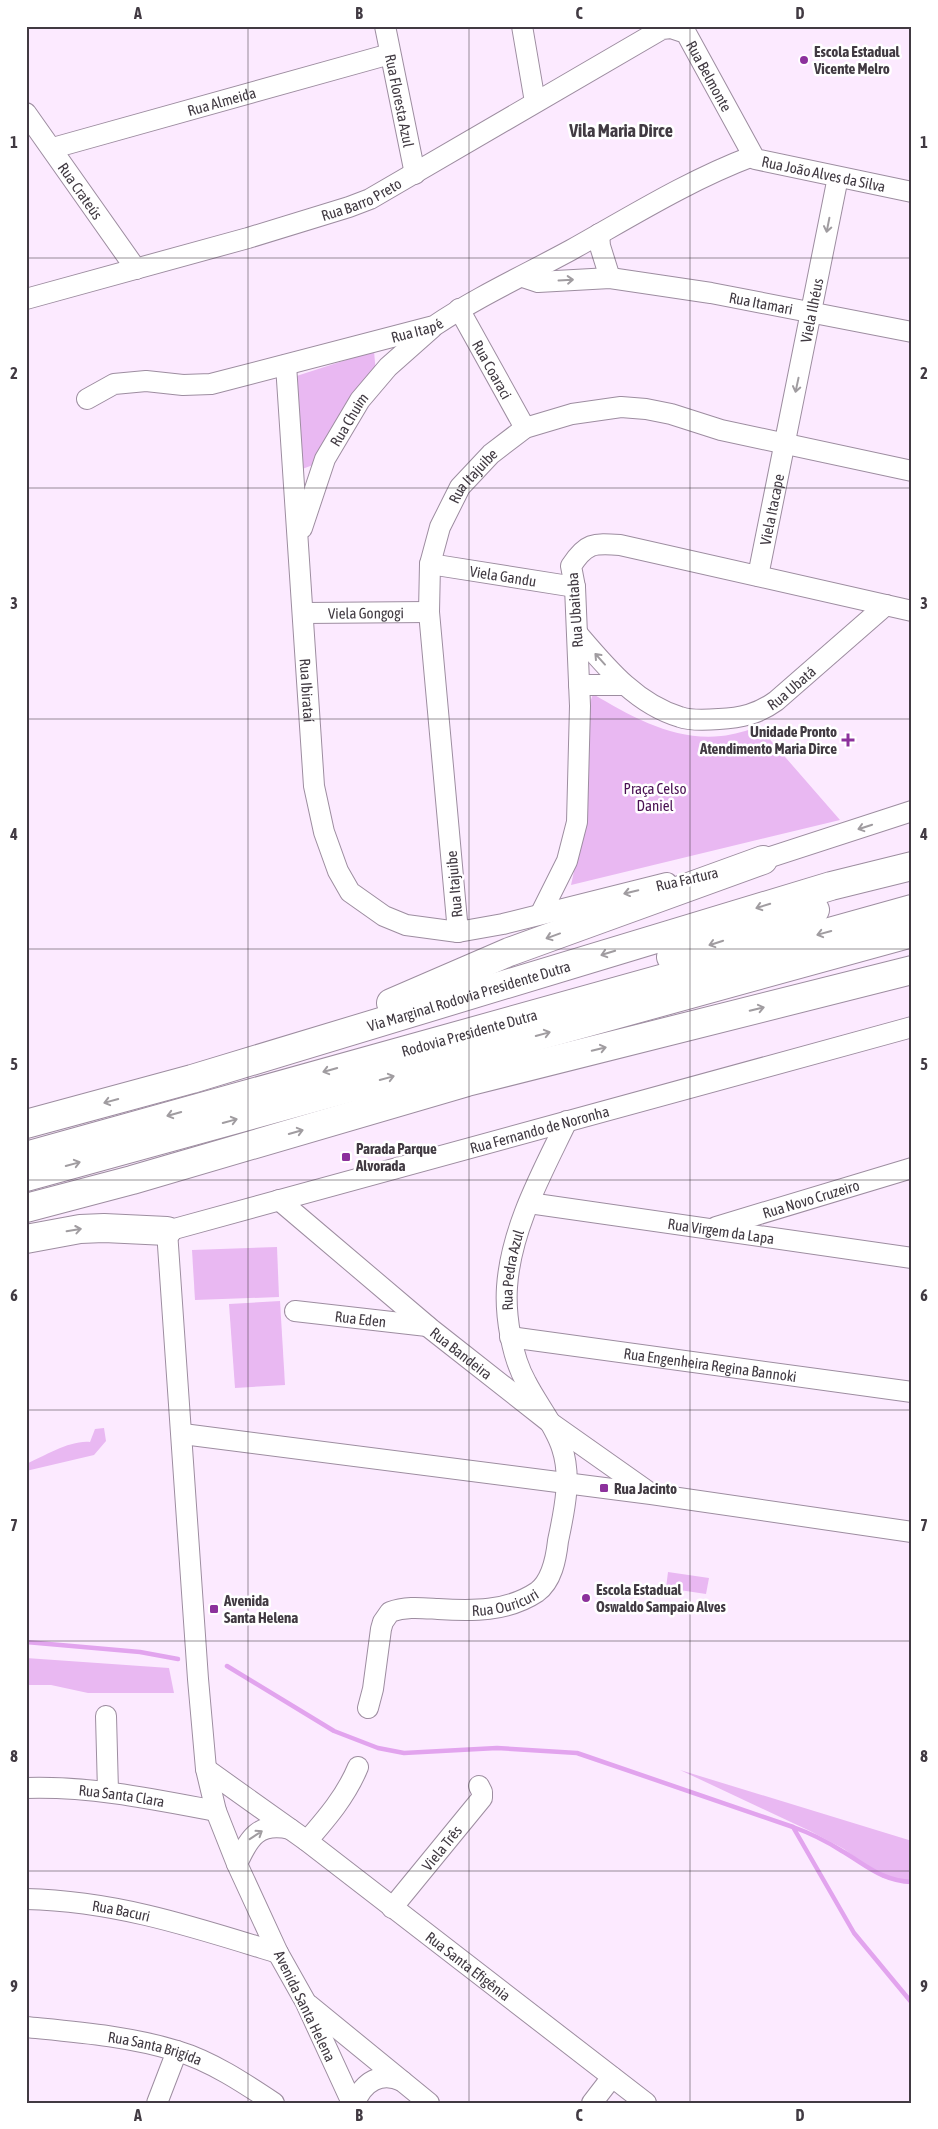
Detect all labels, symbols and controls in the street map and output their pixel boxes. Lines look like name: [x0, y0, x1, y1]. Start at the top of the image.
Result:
text: A: [133, 4, 142, 22]
text: B: [355, 4, 363, 22]
text: C: [575, 4, 583, 22]
text: D: [796, 4, 805, 22]
street label: Rua Belmonte: [683, 38, 736, 114]
place label: Escola Estadual Vicente Melro: [813, 43, 901, 77]
street label: Rua Floresta Azul: [382, 52, 418, 149]
marker: Escola Estadual Vicente Melro: [798, 54, 810, 66]
street label: Rua Almeida: [185, 83, 258, 119]
district label: Vila Maria Dirce: [568, 120, 673, 141]
text: 1: [10, 133, 18, 151]
text: 1: [920, 133, 928, 151]
street label: Rua João Alves da Silva: [760, 152, 887, 195]
street label: Rua Crateús: [55, 159, 106, 222]
street label: Rua Barro Preto: [319, 174, 404, 224]
one-way arrow: [823, 217, 833, 233]
one-way arrow: [558, 276, 574, 285]
street label: Viela Ilhéus: [797, 277, 826, 344]
street label: Rua Itamari: [728, 288, 794, 317]
street label: Rua Itapé: [389, 314, 446, 345]
street label: Rua Coaraci: [469, 337, 516, 402]
text: 2: [10, 364, 18, 382]
text: 2: [920, 364, 928, 382]
one-way arrow: [791, 376, 801, 392]
street label: Rua Chuim: [326, 389, 371, 449]
street label: Rua Itajuibe: [445, 444, 500, 506]
street label: Viela Itacape: [756, 472, 787, 546]
street label: Viela Gandu: [469, 562, 538, 589]
street label: Rua Ubaitaba: [564, 572, 586, 648]
text: 3: [10, 594, 18, 612]
text: 3: [920, 594, 928, 612]
street label: Viela Gongogi: [328, 604, 404, 621]
one-way arrow: [594, 653, 606, 666]
street label: Rua Ibirataí: [297, 658, 318, 723]
street label: Rua Ubatá: [764, 662, 819, 713]
place label: Unidade Pronto Atendimento Maria Dirce: [699, 723, 837, 757]
marker: Unidade Pronto Atendimento Maria Dirce: [841, 733, 855, 747]
park label: Praça Celso Daniel: [624, 780, 686, 814]
one-way arrow: [858, 822, 874, 832]
text: 4: [9, 825, 18, 843]
text: 4: [919, 825, 928, 843]
street label: Rua Itajuibe: [443, 850, 465, 918]
street label: Rua Fartura: [654, 864, 720, 894]
one-way arrow: [623, 888, 639, 897]
one-way arrow: [756, 902, 772, 912]
one-way arrow: [817, 929, 833, 939]
one-way arrow: [545, 932, 561, 941]
one-way arrow: [708, 938, 724, 948]
one-way arrow: [600, 949, 616, 959]
street label: Via Marginal Rodovia Presidente Dutra: [366, 956, 572, 1034]
street label: Rodovia Presidente Dutra: [399, 1004, 539, 1060]
one-way arrow: [748, 1004, 764, 1013]
one-way arrow: [535, 1029, 551, 1039]
one-way arrow: [591, 1044, 607, 1053]
text: 5: [10, 1055, 18, 1073]
text: 5: [920, 1055, 928, 1073]
one-way arrow: [323, 1066, 339, 1076]
one-way arrow: [378, 1072, 394, 1082]
one-way arrow: [103, 1096, 119, 1106]
street label: Rua Fernando de Noronha: [468, 1102, 611, 1156]
one-way arrow: [166, 1110, 182, 1120]
one-way arrow: [221, 1115, 237, 1125]
one-way arrow: [288, 1127, 304, 1137]
place label: Parada Parque Alvorada: [355, 1140, 437, 1174]
marker: Parada Parque Alvorada: [340, 1151, 352, 1163]
one-way arrow: [65, 1159, 81, 1168]
street label: Rua Novo Cruzeiro: [760, 1176, 861, 1221]
street label: Rua Virgem da Lapa: [667, 1215, 775, 1247]
one-way arrow: [66, 1225, 82, 1235]
street label: Rua Pedra Azul: [498, 1227, 527, 1311]
text: 6: [10, 1286, 18, 1304]
text: 6: [920, 1286, 928, 1304]
street label: Rua Eden: [334, 1307, 387, 1330]
street label: Rua Bandeira: [427, 1323, 496, 1382]
street label: Rua Engenheira Regina Bannoki: [623, 1344, 798, 1385]
place label: Rua Jacinto: [614, 1480, 677, 1497]
marker: Rua Jacinto: [598, 1482, 610, 1494]
text: 7: [10, 1516, 18, 1534]
text: 7: [920, 1516, 928, 1534]
place label: Escola Estadual Oswaldo Sampaio Alves: [596, 1581, 727, 1615]
street label: Rua Ouricuri: [471, 1585, 541, 1618]
place label: Avenida Santa Helena: [223, 1592, 298, 1626]
marker: Escola Estadual Oswaldo Sampaio Alves: [580, 1592, 592, 1604]
marker: Avenida Santa Helena: [208, 1603, 220, 1615]
text: 8: [10, 1747, 18, 1765]
text: 8: [920, 1747, 928, 1765]
street label: Rua Santa Clara: [78, 1781, 166, 1810]
street label: Viela Três: [418, 1822, 465, 1873]
one-way arrow: [249, 1829, 263, 1839]
street label: Rua Bacuri: [91, 1896, 152, 1924]
street label: Rua Santa Efigênia: [423, 1928, 514, 2004]
street label: Avenida Santa Helena: [271, 1948, 339, 2064]
text: 9: [10, 1977, 18, 1995]
text: 9: [920, 1977, 928, 1995]
street label: Rua Santa Brigida: [107, 2028, 205, 2068]
text: A: [133, 2106, 142, 2124]
text: B: [355, 2106, 363, 2124]
text: C: [575, 2106, 583, 2124]
text: D: [796, 2106, 805, 2124]

